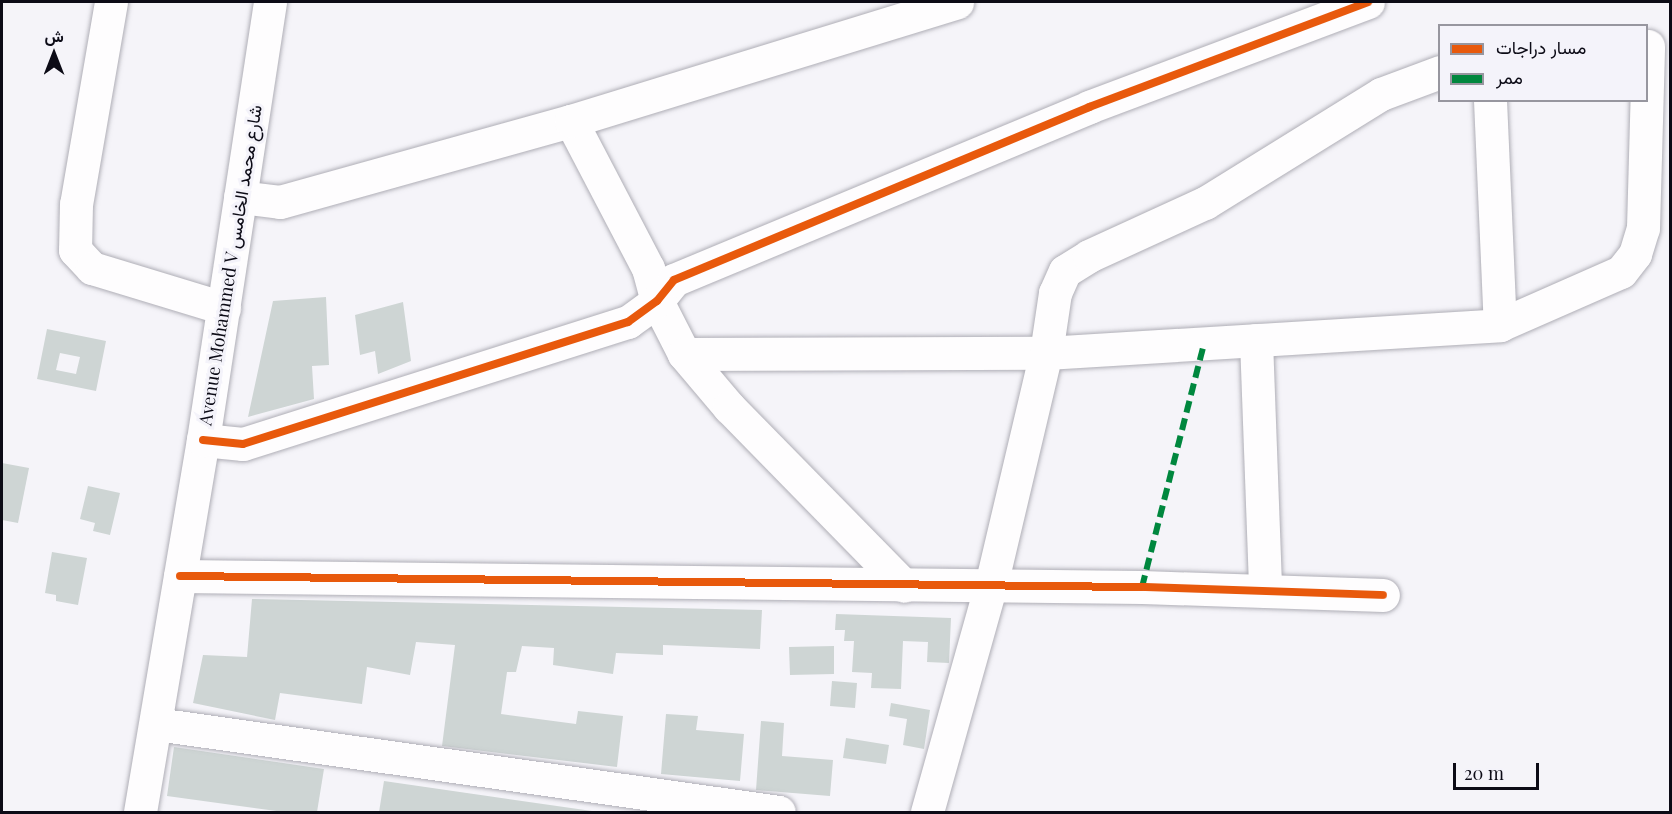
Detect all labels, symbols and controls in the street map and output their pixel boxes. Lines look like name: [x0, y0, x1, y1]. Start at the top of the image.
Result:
north arrow: [24, 24, 84, 84]
legend: [1438, 24, 1648, 102]
text: ش: [44, 25, 64, 46]
text: مسار دراجات: [1496, 35, 1586, 59]
text: ممر: [1496, 65, 1523, 89]
street label: Avenue Mohammed V شارع محمد الخامس: [194, 103, 266, 427]
scale bar: [1456, 751, 1542, 789]
text: 20 m: [1464, 761, 1504, 785]

